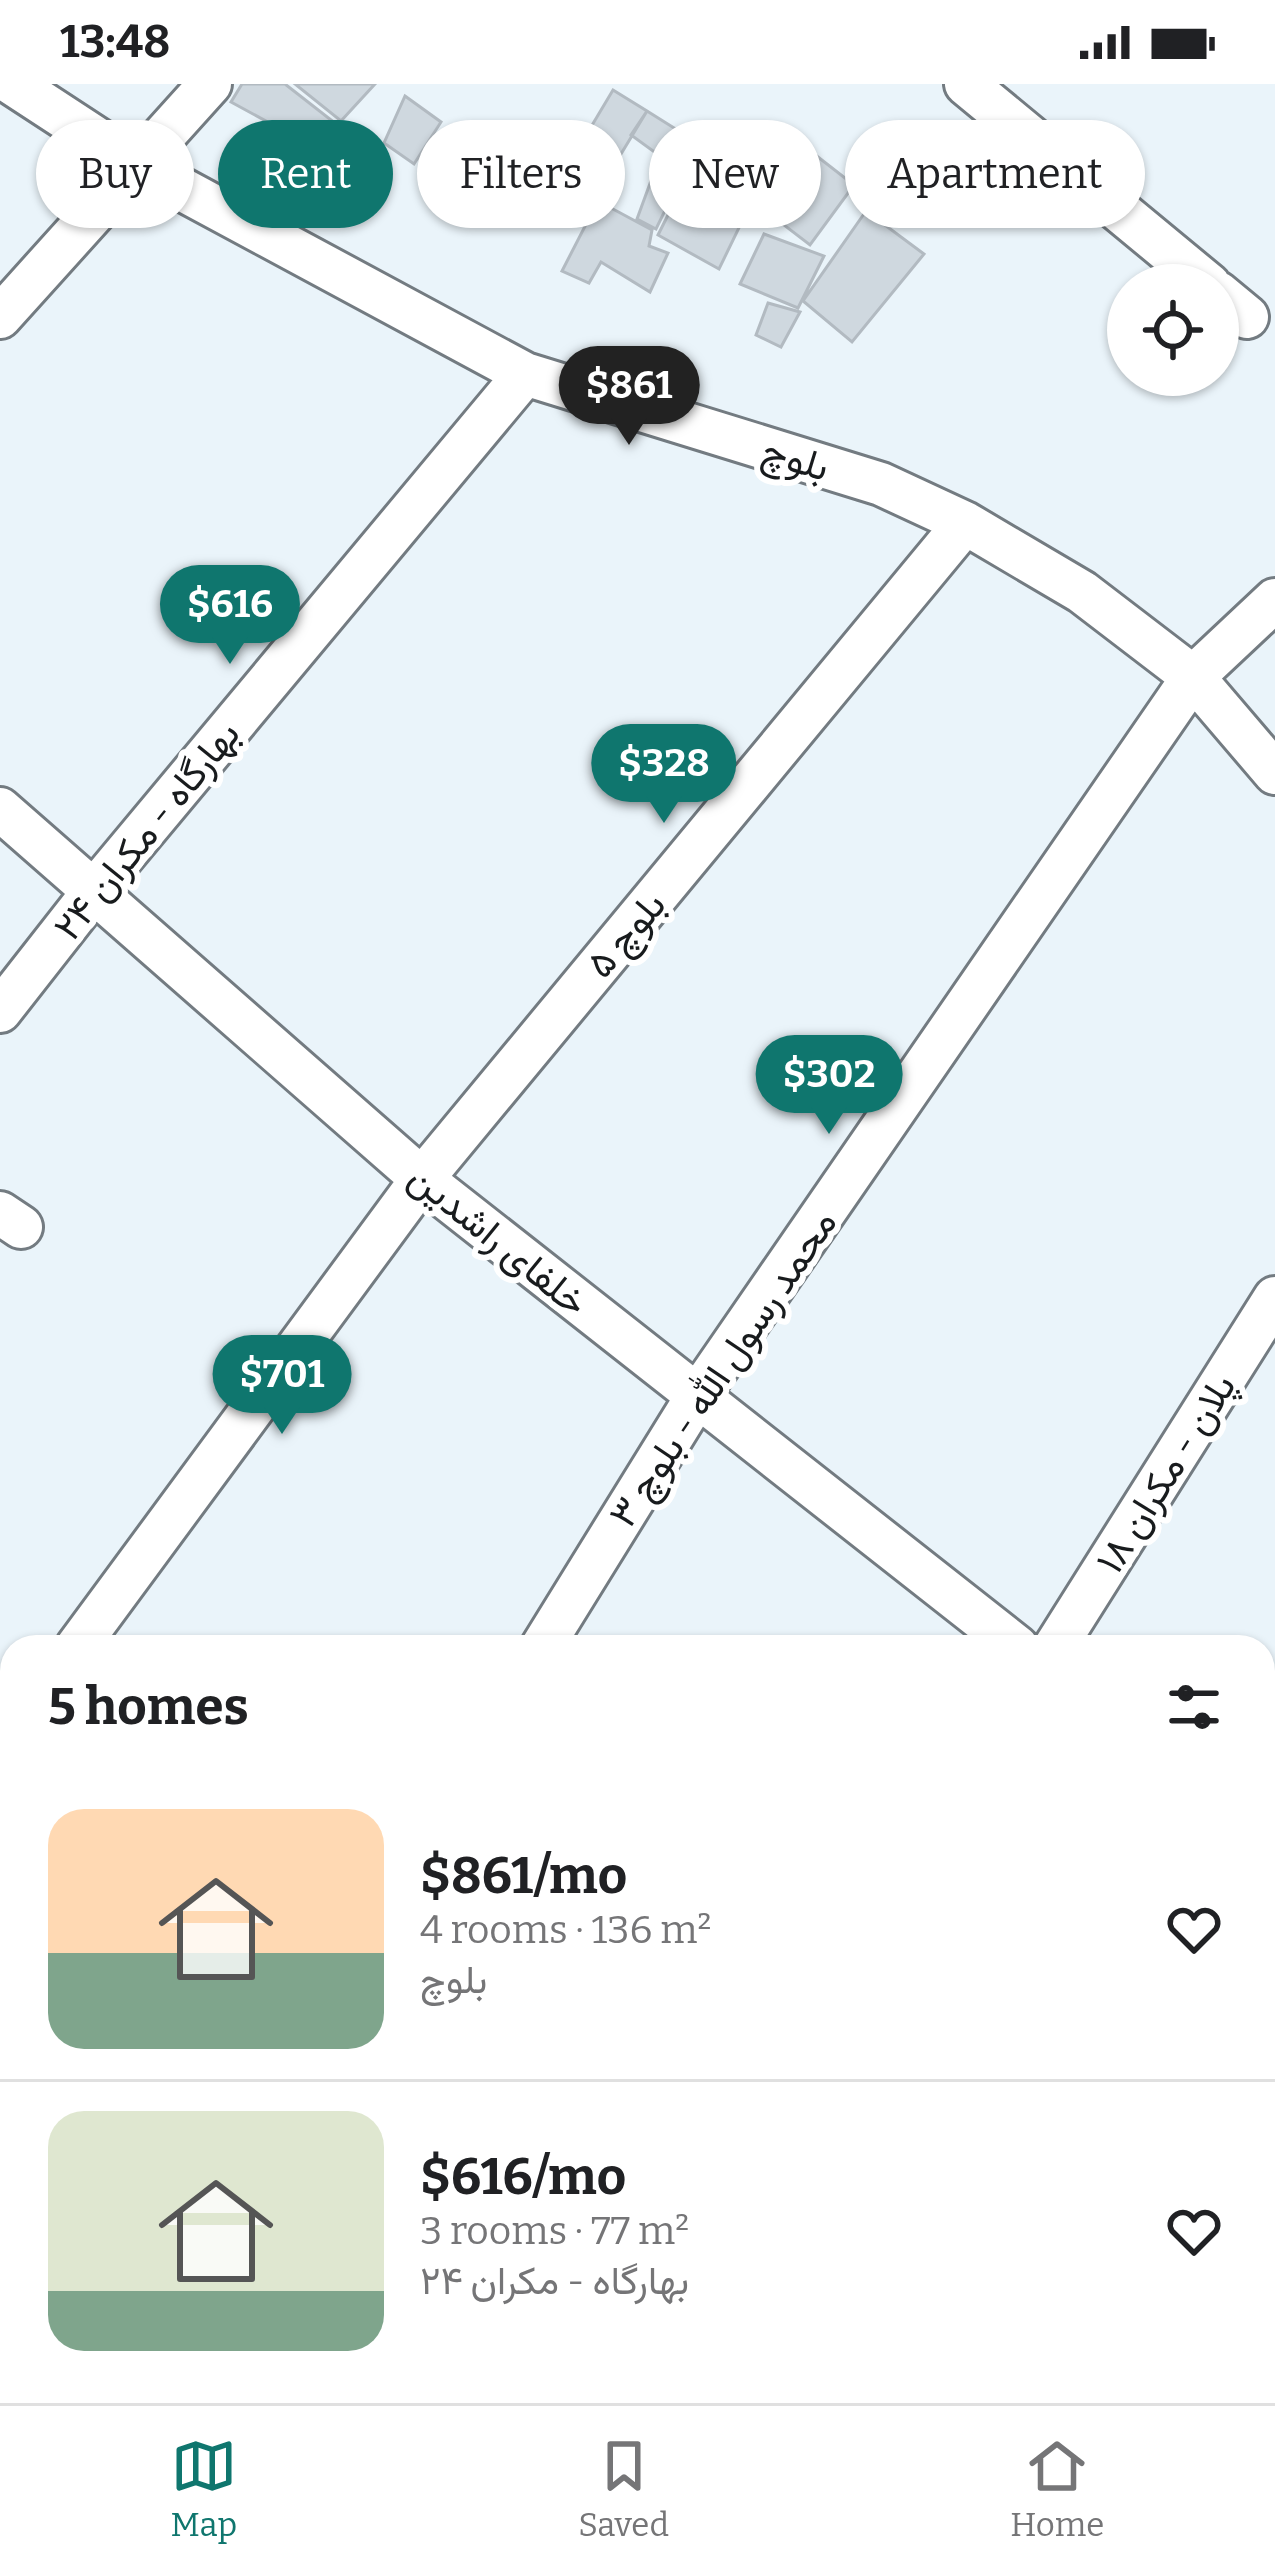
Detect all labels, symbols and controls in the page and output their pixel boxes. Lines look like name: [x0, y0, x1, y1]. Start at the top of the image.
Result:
text: 13:48: [60, 15, 170, 69]
chip: Buy: [36, 120, 194, 228]
chip: Rent: [218, 120, 393, 228]
chip: Filters: [417, 120, 625, 228]
chip: New: [649, 120, 821, 228]
chip: Apartment: [845, 120, 1145, 228]
map controls: [1107, 264, 1239, 396]
button: locate: [1107, 264, 1239, 396]
pin: $861: [558, 346, 700, 448]
text: $861: [586, 362, 672, 408]
street label: بلوچ: [756, 427, 835, 494]
pin: $616: [159, 565, 301, 667]
text: $616: [187, 581, 273, 627]
street label: بهارگاه - مکران ۲۴: [44, 712, 250, 950]
pin: $328: [593, 724, 735, 826]
text: $328: [618, 740, 710, 786]
street label: بلوچ ۵: [577, 882, 677, 989]
pin: $302: [758, 1035, 900, 1137]
text: $302: [783, 1051, 875, 1097]
street label: خلفای راشدین: [399, 1154, 597, 1326]
street label: محمد رسول الله - بلوچ ۳: [600, 1201, 849, 1538]
pin: $701: [211, 1335, 353, 1437]
text: $701: [240, 1351, 324, 1397]
street label: پلان - مکران ۱۸: [1086, 1365, 1248, 1583]
icon: filters: [1161, 1674, 1227, 1740]
text: 5 homes: [48, 1676, 249, 1738]
text: $861/mo: [420, 1845, 627, 1907]
icon: home: [144, 1857, 288, 2001]
icon: heart: [1161, 1896, 1227, 1962]
text: 4 rooms · 136 m²: [420, 1907, 711, 1953]
text: بلوچ: [420, 1957, 487, 2003]
text: $616/mo: [420, 2146, 626, 2208]
icon: home: [144, 2159, 288, 2303]
icon: heart: [1161, 2198, 1227, 2264]
text: 3 rooms · 77 m²: [420, 2208, 689, 2254]
text: بهارگاه - مکران ۲۴: [420, 2258, 689, 2304]
tab: Map: [171, 2433, 237, 2545]
tab: Saved: [578, 2433, 669, 2545]
tab: Home: [1010, 2433, 1104, 2545]

